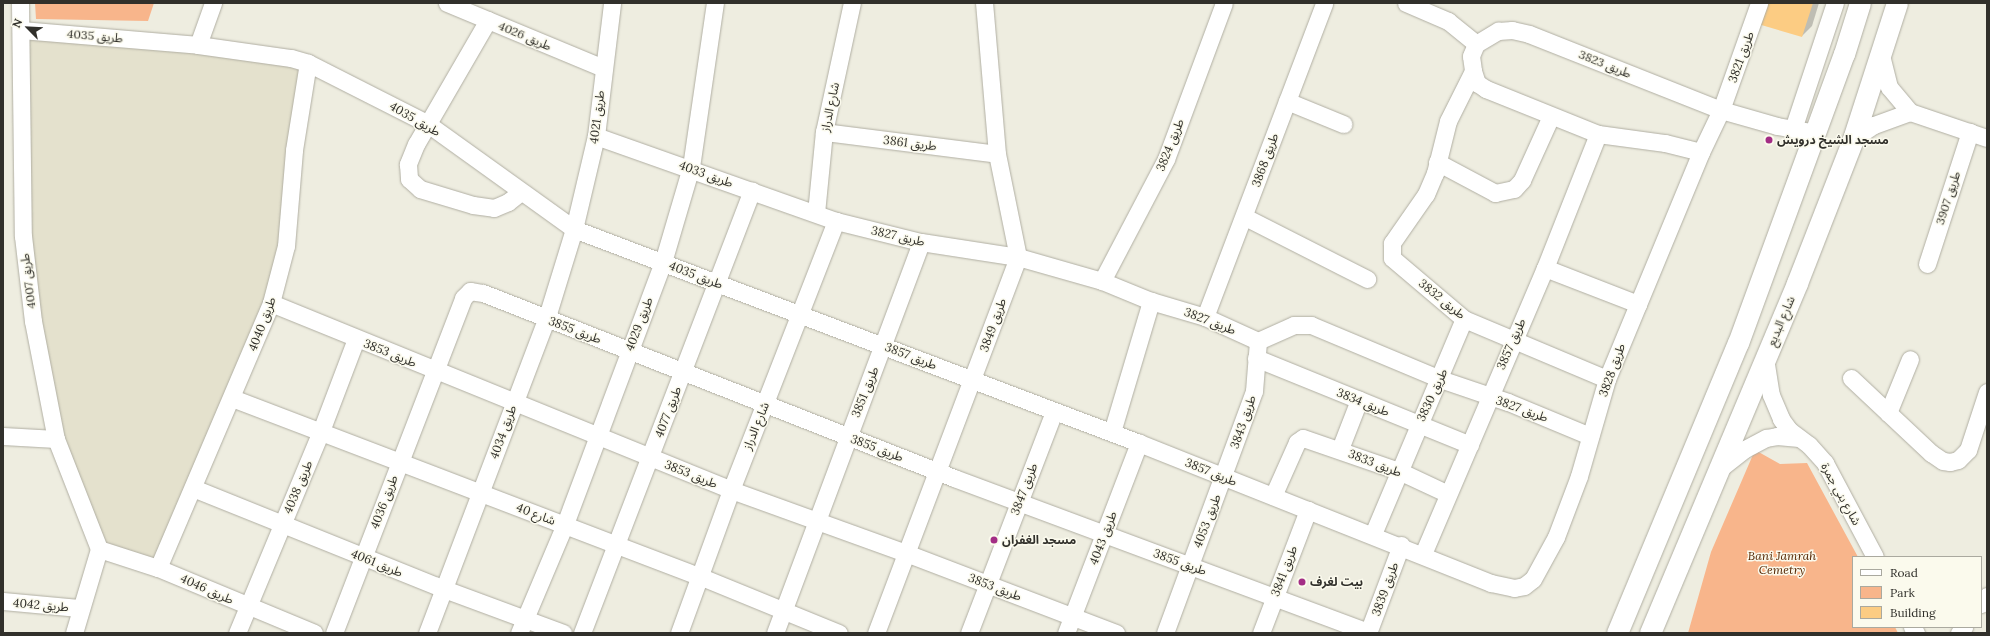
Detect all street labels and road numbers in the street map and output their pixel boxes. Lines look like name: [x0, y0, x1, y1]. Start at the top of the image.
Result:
street label: طريق 4026: [496, 18, 554, 54]
street label: طريق 4035: [66, 26, 124, 46]
street label: طريق 3821: [1725, 30, 1757, 84]
street label: طريق 3823: [1577, 47, 1633, 81]
street label: شارع الدراز: [818, 81, 842, 133]
street label: طريق 4021: [587, 90, 607, 144]
street label: طريق 4035: [387, 99, 443, 139]
street label: طريق 3824: [1153, 117, 1187, 173]
street label: طريق 3868: [1249, 131, 1281, 189]
street label: طريق 3861: [882, 133, 938, 153]
street label: طريق 4033: [677, 158, 735, 190]
street label: طريق 3907: [1933, 169, 1963, 227]
street label: طريق 3827: [870, 223, 926, 249]
street label: طريق 4007: [17, 253, 39, 309]
street label: طريق 4035: [667, 258, 725, 292]
street label: طريق 3832: [1416, 276, 1468, 322]
street label: شارع البديع: [1764, 294, 1798, 348]
street label: طريق 4040: [245, 295, 279, 353]
street label: طريق 4029: [622, 295, 656, 353]
street label: طريق 3849: [977, 296, 1009, 354]
street label: طريق 3827: [1182, 305, 1238, 337]
street label: طريق 3855: [547, 313, 603, 347]
street label: طريق 3857: [1493, 316, 1529, 372]
street label: طريق 3853: [362, 336, 418, 370]
street label: طريق 3857: [883, 340, 939, 372]
street label: طريق 3828: [1596, 341, 1628, 399]
street label: طريق 3851: [848, 365, 882, 419]
street label: طريق 3830: [1414, 366, 1450, 424]
street label: طريق 4077: [652, 384, 684, 440]
street label: طريق 3834: [1335, 385, 1391, 419]
street label: طريق 3843: [1227, 393, 1259, 451]
street label: طريق 3827: [1494, 393, 1550, 425]
street label: شارع الدراز: [740, 400, 772, 452]
street label: طريق 4034: [487, 403, 519, 461]
street label: طريق 3855: [849, 431, 905, 465]
street label: طريق 3833: [1346, 446, 1404, 480]
street label: طريق 3857: [1183, 455, 1239, 489]
street label: طريق 3853: [663, 457, 719, 491]
street label: طريق 4038: [280, 458, 316, 516]
street label: شارع بني جمرة: [1818, 460, 1864, 528]
street label: طريق 3847: [1008, 461, 1040, 517]
street label: طريق 4036: [367, 473, 401, 531]
street label: طريق 4053: [1190, 492, 1224, 550]
street label: شارع 40: [515, 500, 557, 528]
street label: طريق 4043: [1086, 509, 1120, 567]
street label: طريق 3841: [1268, 544, 1300, 598]
street label: طريق 4061: [349, 546, 405, 580]
street label: طريق 3855: [1151, 546, 1209, 578]
street label: طريق 3839: [1369, 560, 1401, 618]
street label: طريق 3853: [966, 570, 1024, 604]
street label: طريق 4046: [178, 571, 236, 607]
street label: طريق 4042: [13, 595, 69, 615]

